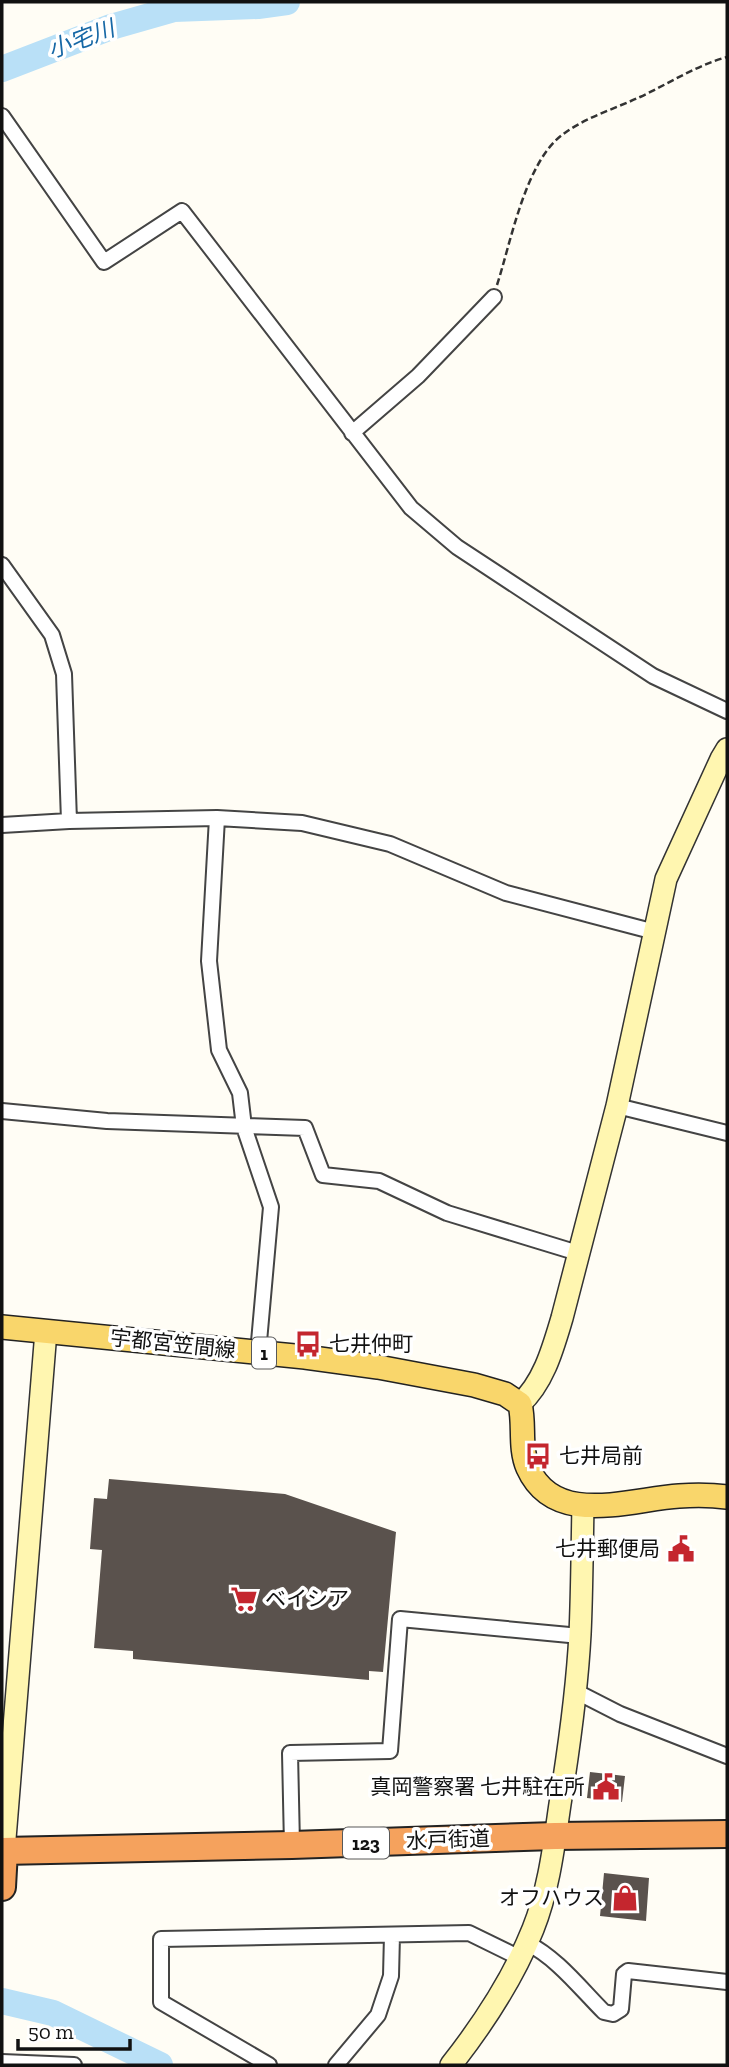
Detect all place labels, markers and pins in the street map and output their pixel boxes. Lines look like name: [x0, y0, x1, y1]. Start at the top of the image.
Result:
bus stop icon: 七井仲町: [293, 1329, 323, 1359]
place label: 七井仲町: [329, 1331, 413, 1356]
bus stop icon: 七井局前: [523, 1441, 553, 1471]
place label: 七井局前: [559, 1443, 643, 1468]
public building icon: 七井郵便局: [666, 1534, 696, 1564]
place label: 七井郵便局: [555, 1536, 660, 1561]
supermarket icon: ベイシア: [229, 1584, 259, 1614]
place label: ベイシア: [265, 1586, 349, 1611]
public building icon: 真岡警察署 七井駐在所: [591, 1772, 621, 1802]
place label: 真岡警察署 七井駐在所: [370, 1774, 585, 1799]
shop icon: オフハウス: [610, 1883, 640, 1913]
place label: オフハウス: [499, 1885, 604, 1910]

